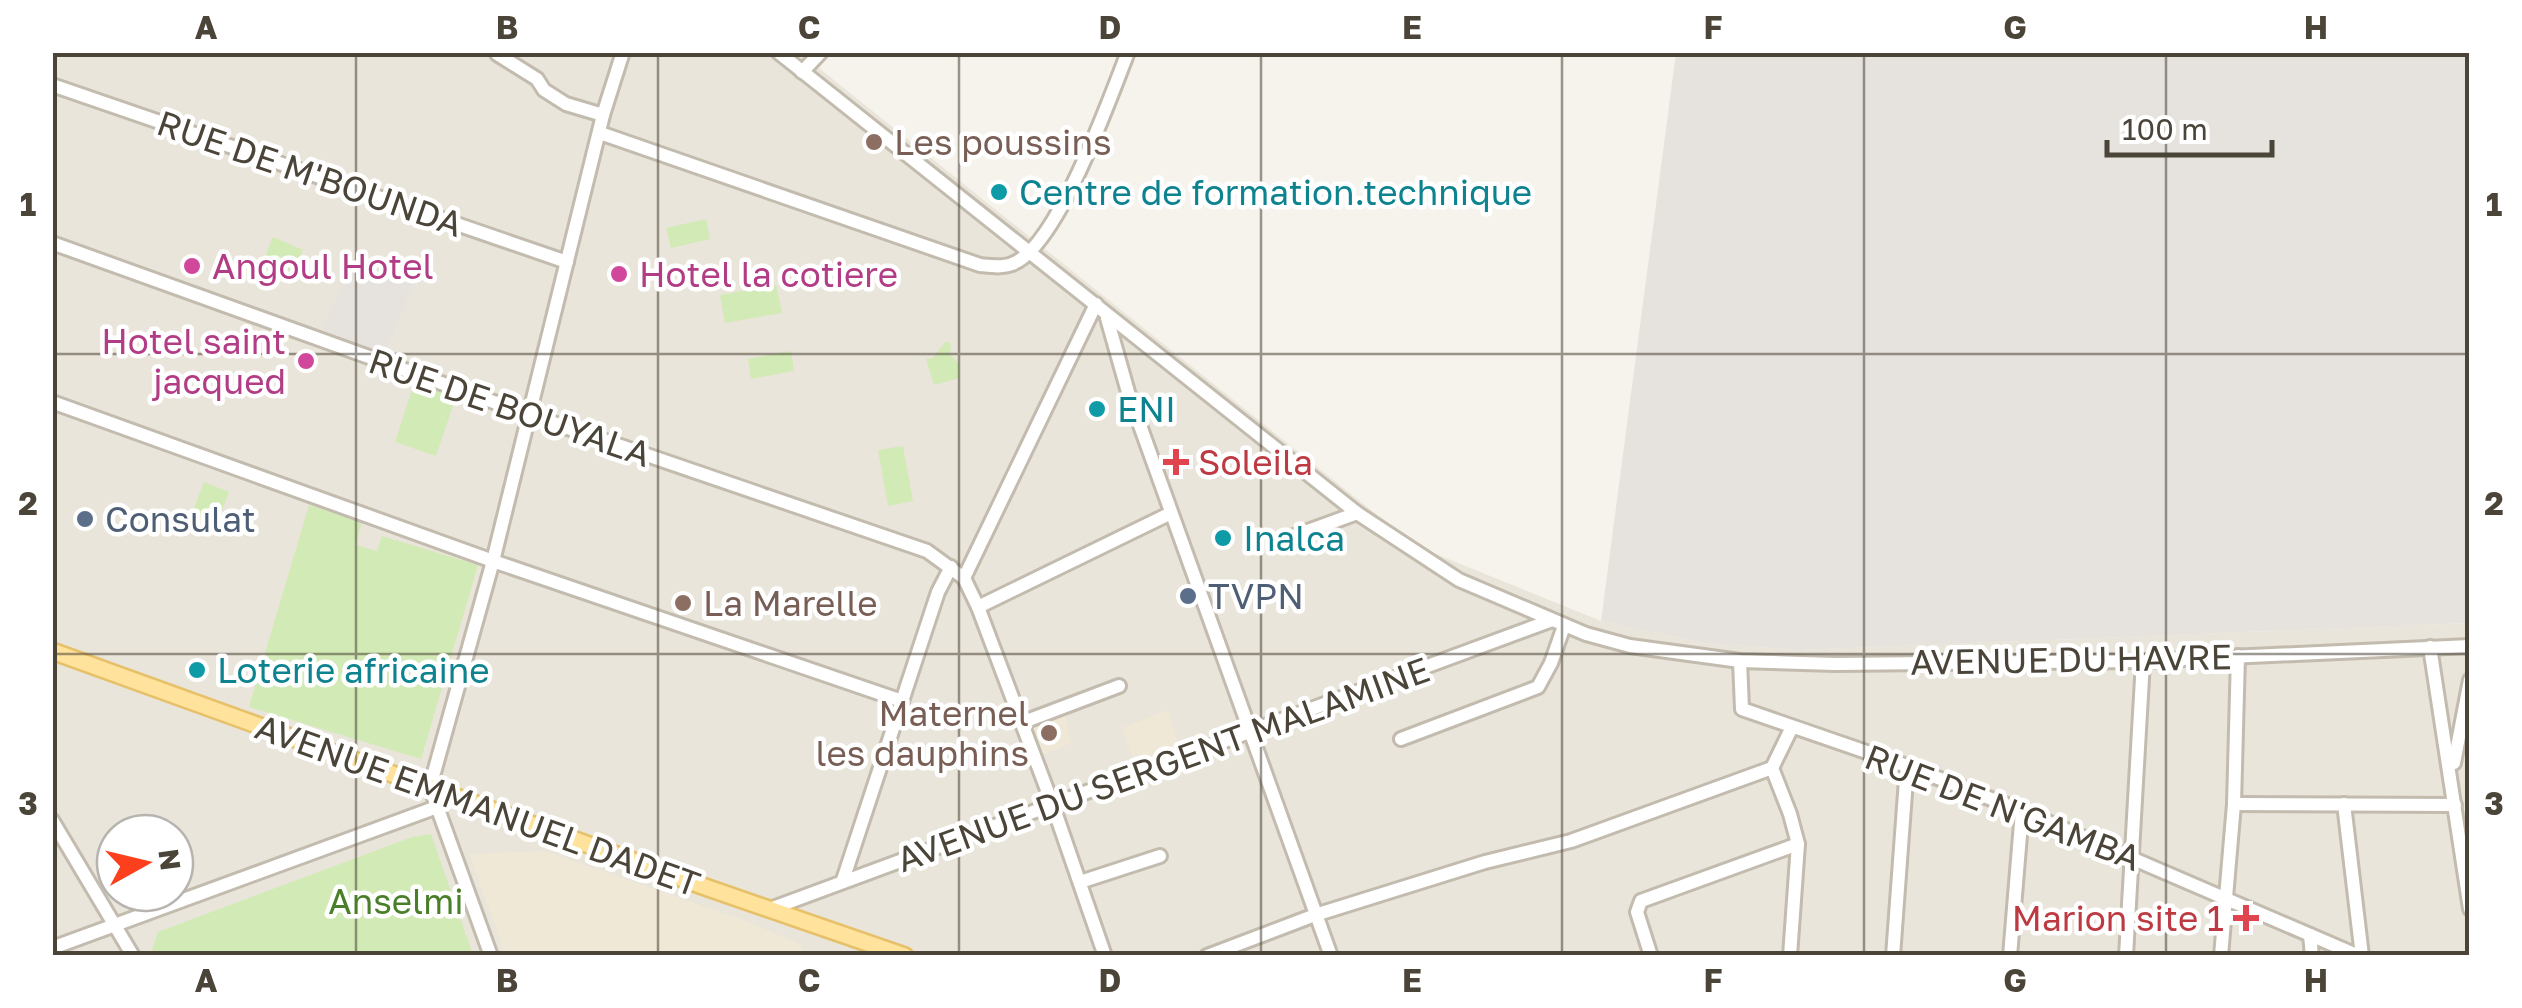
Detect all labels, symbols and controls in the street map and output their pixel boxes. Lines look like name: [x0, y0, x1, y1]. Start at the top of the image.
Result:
text: A: [195, 8, 218, 46]
text: B: [496, 8, 518, 46]
text: C: [798, 8, 820, 46]
text: D: [1099, 8, 1121, 46]
text: E: [1402, 8, 1422, 46]
text: F: [1703, 8, 1723, 46]
text: G: [2003, 8, 2027, 46]
text: H: [2304, 8, 2328, 46]
scale bar: [2107, 95, 2272, 157]
street label: RUE DE M'BOUNDA: [152, 101, 468, 245]
text: 100 m: [2122, 111, 2208, 147]
place label: Les poussins: [894, 121, 1111, 163]
marker: Les poussins: [863, 131, 885, 153]
place label: Centre de formation.technique: [1019, 171, 1532, 213]
marker: Centre de formation.technique: [988, 181, 1010, 203]
text: 1: [20, 185, 36, 223]
text: 1: [2486, 185, 2502, 223]
place label: Angoul Hotel: [212, 245, 434, 287]
place label: Hotel la cotiere: [639, 253, 898, 295]
marker: Angoul Hotel: [181, 255, 203, 277]
marker: Hotel la cotiere: [608, 263, 630, 285]
place label: Hotel saint jacqued: [101, 320, 286, 402]
street label: RUE DE BOUYALA: [364, 339, 656, 475]
marker: Hotel saint jacqued: [295, 350, 317, 372]
place label: ENI: [1117, 388, 1176, 430]
marker: ENI: [1086, 398, 1108, 420]
place label: Soleila: [1198, 441, 1313, 483]
marker: Soleila: [1163, 449, 1189, 475]
text: 2: [18, 484, 38, 522]
text: 2: [2484, 484, 2504, 522]
place label: Consulat: [105, 498, 256, 540]
marker: Consulat: [74, 508, 96, 530]
place label: Inalca: [1243, 517, 1345, 559]
marker: Inalca: [1212, 527, 1234, 549]
place label: TVPN: [1208, 575, 1304, 617]
place label: La Marelle: [703, 582, 878, 624]
marker: TVPN: [1177, 585, 1199, 607]
marker: La Marelle: [672, 592, 694, 614]
street label: AVENUE DU HAVRE: [1910, 635, 2232, 683]
street label: AVENUE DU SERGENT MALAMINE: [891, 648, 1435, 880]
place label: Loterie africaine: [217, 649, 490, 691]
marker: Loterie africaine: [186, 659, 208, 681]
place label: Maternel les dauphins: [816, 692, 1029, 774]
street label: AVENUE EMMANUEL DADET: [250, 705, 706, 905]
marker: Maternel les dauphins: [1038, 722, 1060, 744]
street label: RUE DE N'GAMBA: [1859, 735, 2147, 879]
text: 3: [18, 784, 38, 822]
text: 3: [2484, 784, 2504, 822]
north arrow: [95, 813, 195, 913]
text: N: [152, 847, 188, 872]
park label: Anselmi: [328, 880, 464, 922]
place label: Marion site 1: [2012, 897, 2224, 939]
marker: Marion site 1: [2233, 905, 2259, 931]
text: A: [195, 961, 218, 999]
text: B: [496, 961, 518, 999]
text: C: [798, 961, 820, 999]
text: D: [1099, 961, 1121, 999]
text: E: [1402, 961, 1422, 999]
text: F: [1703, 961, 1723, 999]
text: G: [2003, 961, 2027, 999]
text: H: [2304, 961, 2328, 999]

